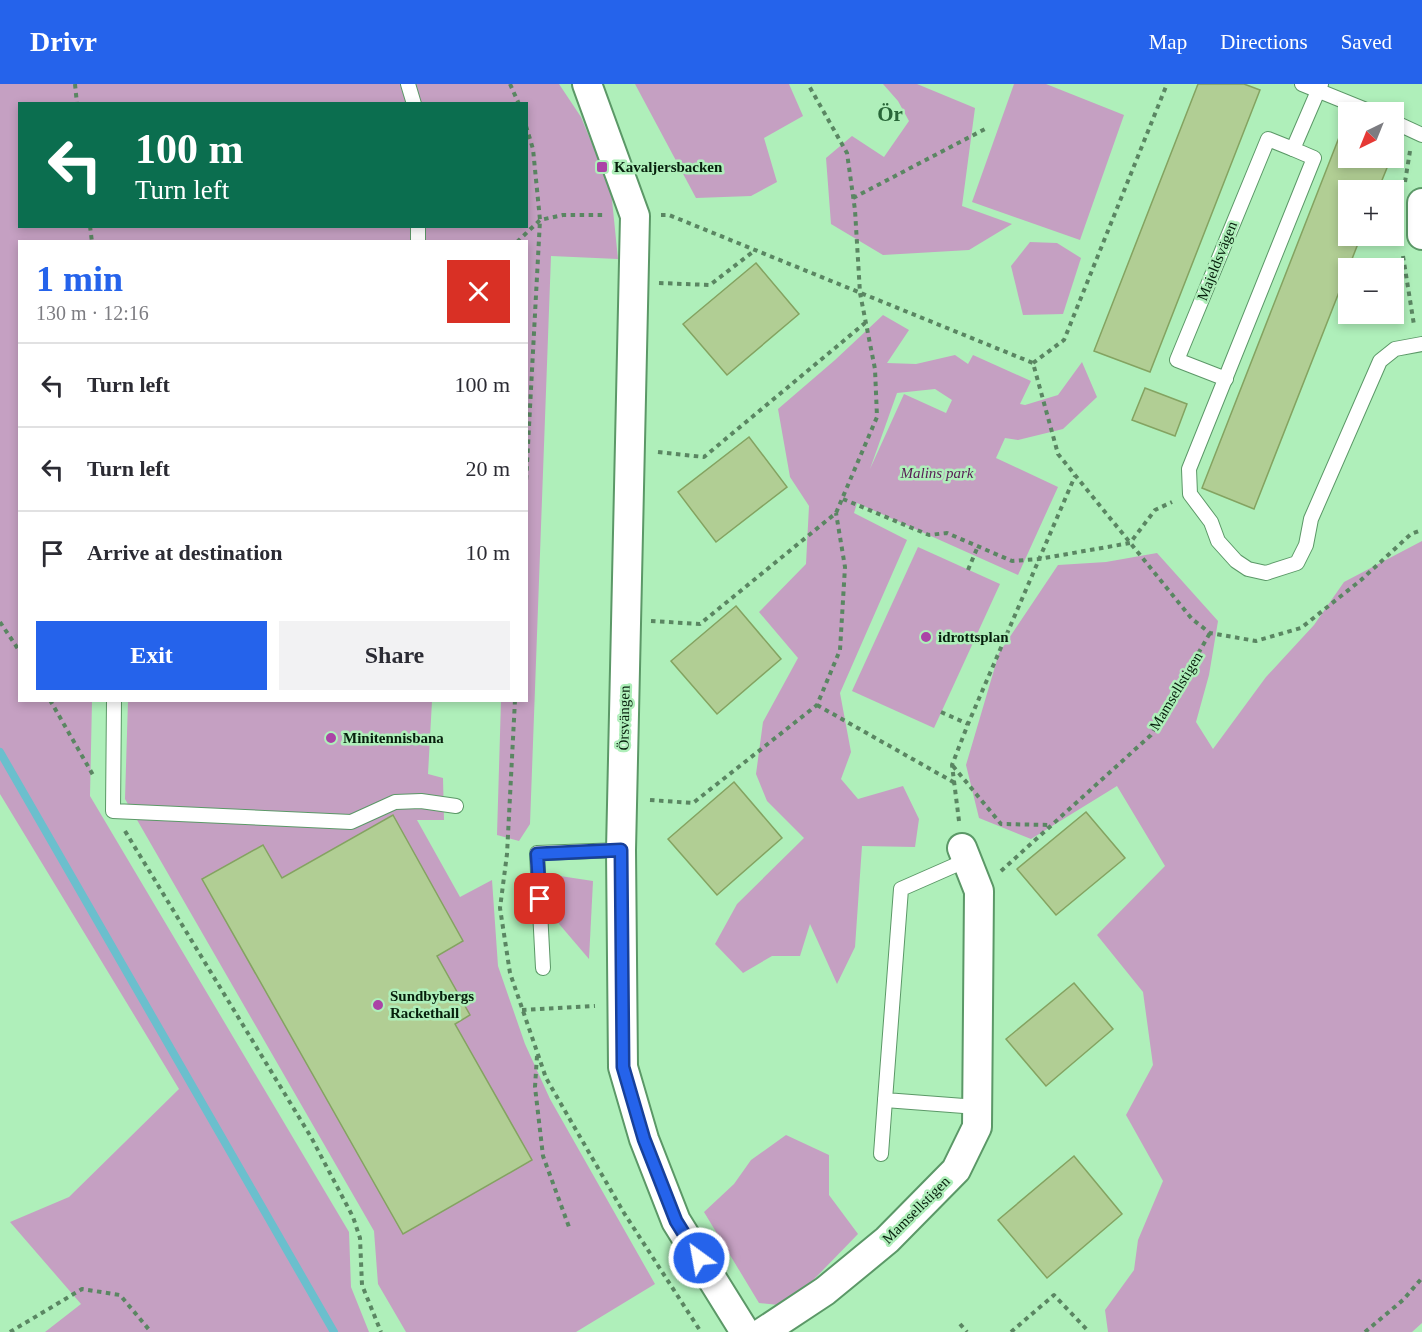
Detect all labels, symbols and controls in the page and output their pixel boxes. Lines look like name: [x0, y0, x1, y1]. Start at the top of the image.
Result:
text: Drivr: [30, 26, 97, 57]
text: Map: [1149, 30, 1187, 54]
text: Directions: [1220, 30, 1308, 54]
text: Saved: [1341, 30, 1392, 54]
district label: Ör: [877, 102, 903, 126]
north arrow: [1338, 102, 1404, 168]
map controls: [1338, 102, 1404, 324]
icon: left: [36, 126, 114, 204]
text: 100 m: [135, 126, 244, 172]
place label: Kavaljersbacken: [614, 159, 723, 175]
marker: Kavaljersbacken: [595, 160, 609, 174]
text: Turn left: [135, 175, 229, 205]
button: +: [1338, 180, 1404, 246]
street label: Majeldsvägen: [1194, 219, 1240, 303]
button: −: [1338, 258, 1404, 324]
text: 1 min: [36, 259, 123, 299]
button: close: [447, 260, 510, 323]
text: 130 m · 12:16: [36, 302, 149, 324]
icon: left: [36, 369, 69, 402]
text: Turn left: [87, 372, 170, 397]
text: 100 m: [454, 372, 510, 397]
icon: left: [36, 453, 69, 486]
text: Turn left: [87, 456, 170, 481]
text: 20 m: [465, 456, 510, 481]
park label: Malins park: [900, 465, 974, 481]
icon: arrive: [36, 537, 69, 570]
text: Arrive at destination: [87, 540, 283, 565]
text: 10 m: [465, 540, 510, 565]
button: Exit: [36, 621, 267, 690]
button: Share: [279, 621, 510, 690]
place label: idrottsplan: [938, 629, 1009, 645]
marker: idrottsplan: [919, 630, 933, 644]
street label: Mamsellstigen: [1146, 649, 1206, 733]
street label: Örsvängen: [615, 685, 633, 751]
place label: Minitennisbana: [343, 730, 444, 746]
marker: Minitennisbana: [324, 731, 338, 745]
pin: [514, 873, 565, 924]
icon: arrive: [523, 882, 556, 915]
place label: Sundbybergs Rackethall: [390, 988, 474, 1021]
marker: Sundbybergs Rackethall: [371, 998, 385, 1012]
street label: Mamsellstigen: [879, 1173, 953, 1247]
position arrow: [667, 1226, 731, 1290]

